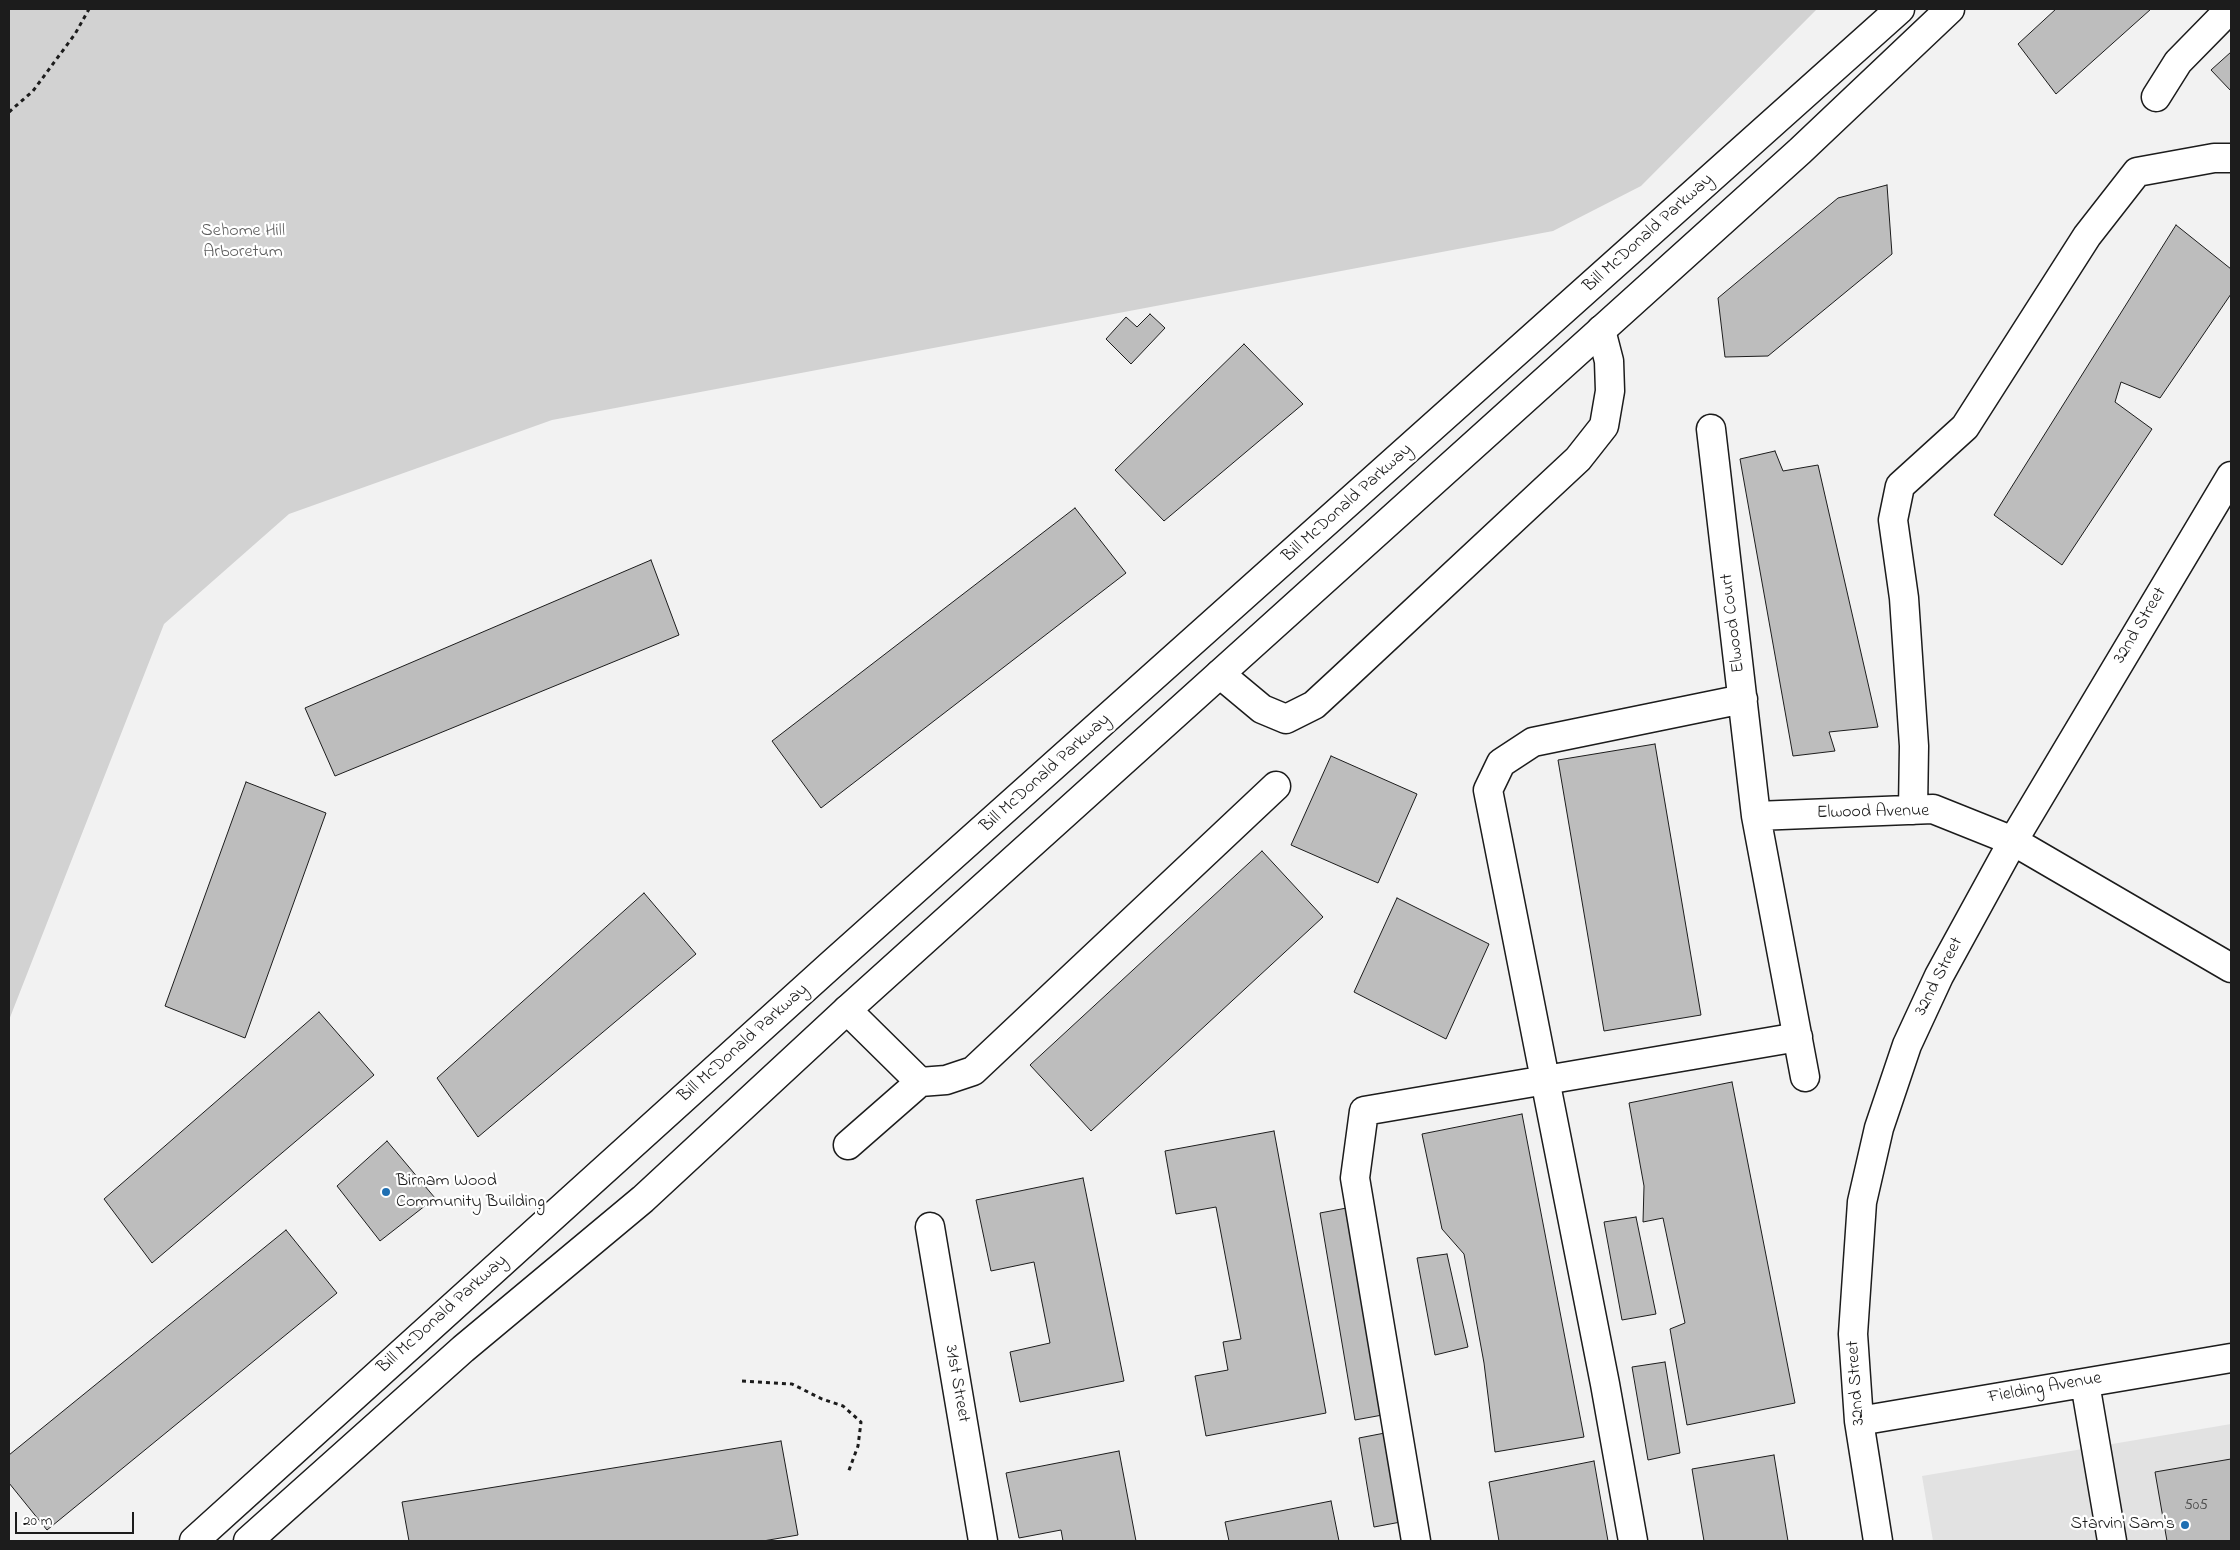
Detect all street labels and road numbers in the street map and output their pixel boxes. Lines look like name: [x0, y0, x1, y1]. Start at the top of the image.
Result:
street label: Bill McDonald Parkway: [1579, 170, 1719, 298]
street label: Bill McDonald Parkway: [1278, 440, 1418, 568]
street label: Elwood Court: [1717, 572, 1751, 674]
street label: 32nd Street: [2110, 584, 2172, 668]
street label: Bill McDonald Parkway: [976, 710, 1116, 838]
street label: Elwood Avenue: [1816, 801, 1930, 825]
street label: 32nd Street: [1911, 934, 1969, 1020]
street label: Bill McDonald Parkway: [674, 980, 814, 1108]
street label: Bill McDonald Parkway: [373, 1251, 513, 1379]
street label: 32nd Street: [1843, 1340, 1871, 1426]
street label: 31st Street: [939, 1344, 973, 1424]
street label: Fielding Avenue: [1987, 1368, 2103, 1410]

